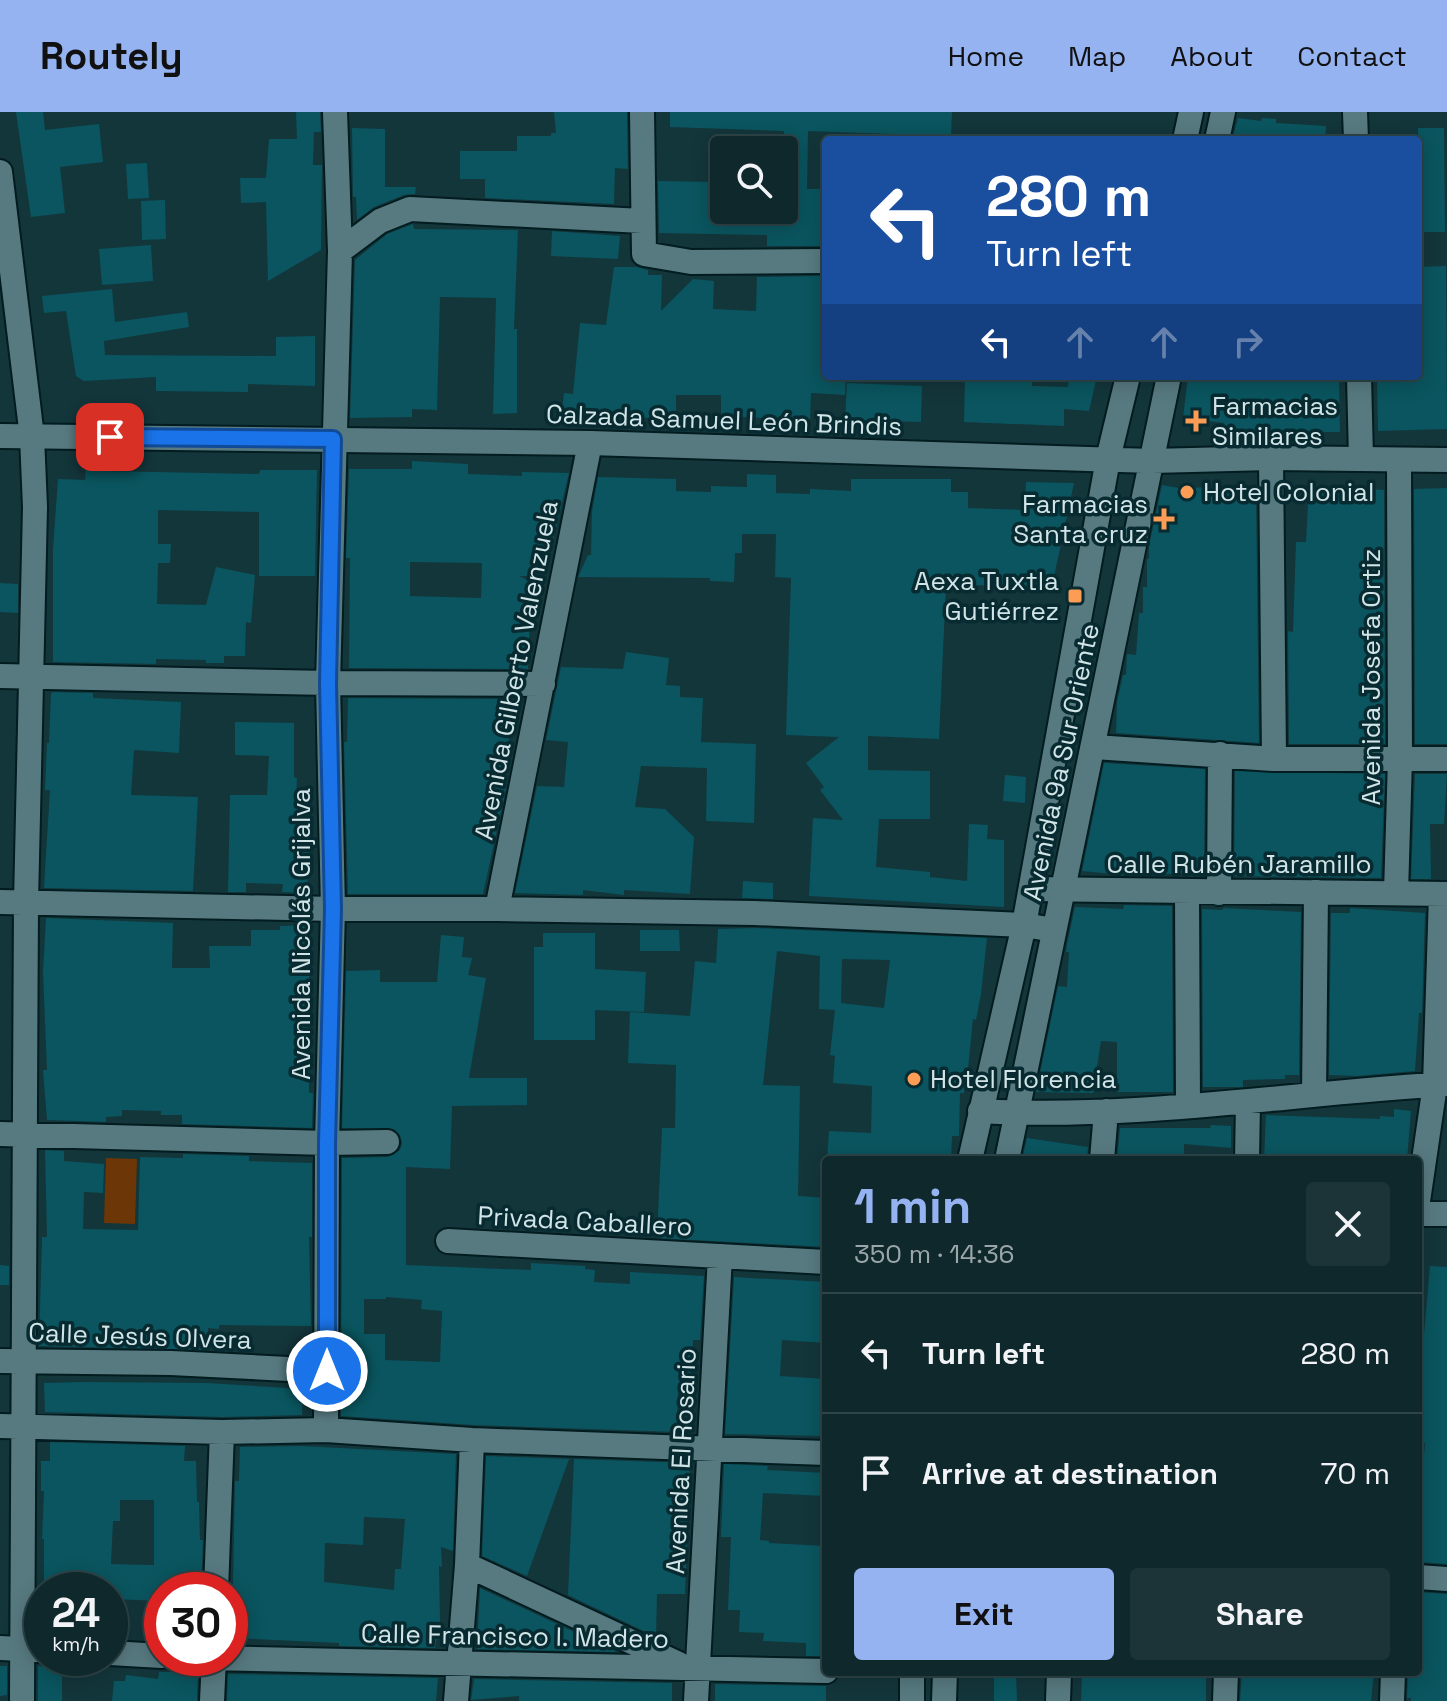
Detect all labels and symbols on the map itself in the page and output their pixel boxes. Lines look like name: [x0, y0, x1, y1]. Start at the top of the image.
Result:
place label: Farmacias Similares: [1212, 389, 1338, 453]
street label: Calzada Samuel León Brindis: [545, 397, 903, 443]
pin: [76, 403, 144, 471]
marker: Farmacias Similares: [1187, 412, 1205, 430]
place label: Hotel Colonial: [1203, 475, 1374, 509]
marker: Hotel Colonial: [1178, 483, 1196, 501]
place label: Farmacias Santa cruz: [1013, 487, 1148, 551]
street label: Avenida Gilberto Valenzuela: [466, 497, 566, 843]
marker: Farmacias Santa cruz: [1155, 510, 1173, 528]
street label: Avenida Josefa Ortiz: [1354, 549, 1388, 805]
place label: Aexa Tuxtla Gutiérrez: [914, 564, 1059, 628]
marker: Aexa Tuxtla Gutiérrez: [1066, 587, 1084, 605]
street label: Avenida 9a Sur Oriente: [1015, 620, 1107, 904]
street label: Avenida Nicolás Grijalva: [284, 788, 318, 1080]
street label: Calle Rubén Jaramillo: [1106, 847, 1372, 881]
place label: Hotel Florencia: [930, 1062, 1117, 1096]
marker: Hotel Florencia: [905, 1070, 923, 1088]
street label: Privada Caballero: [477, 1198, 693, 1244]
street label: Calle Jesús Olvera: [28, 1315, 252, 1357]
position arrow: [285, 1329, 369, 1413]
street label: Avenida El Rosario: [658, 1347, 704, 1575]
speed limit sign: 30: [144, 1572, 248, 1676]
street label: Calle Francisco I. Madero: [361, 1616, 669, 1656]

